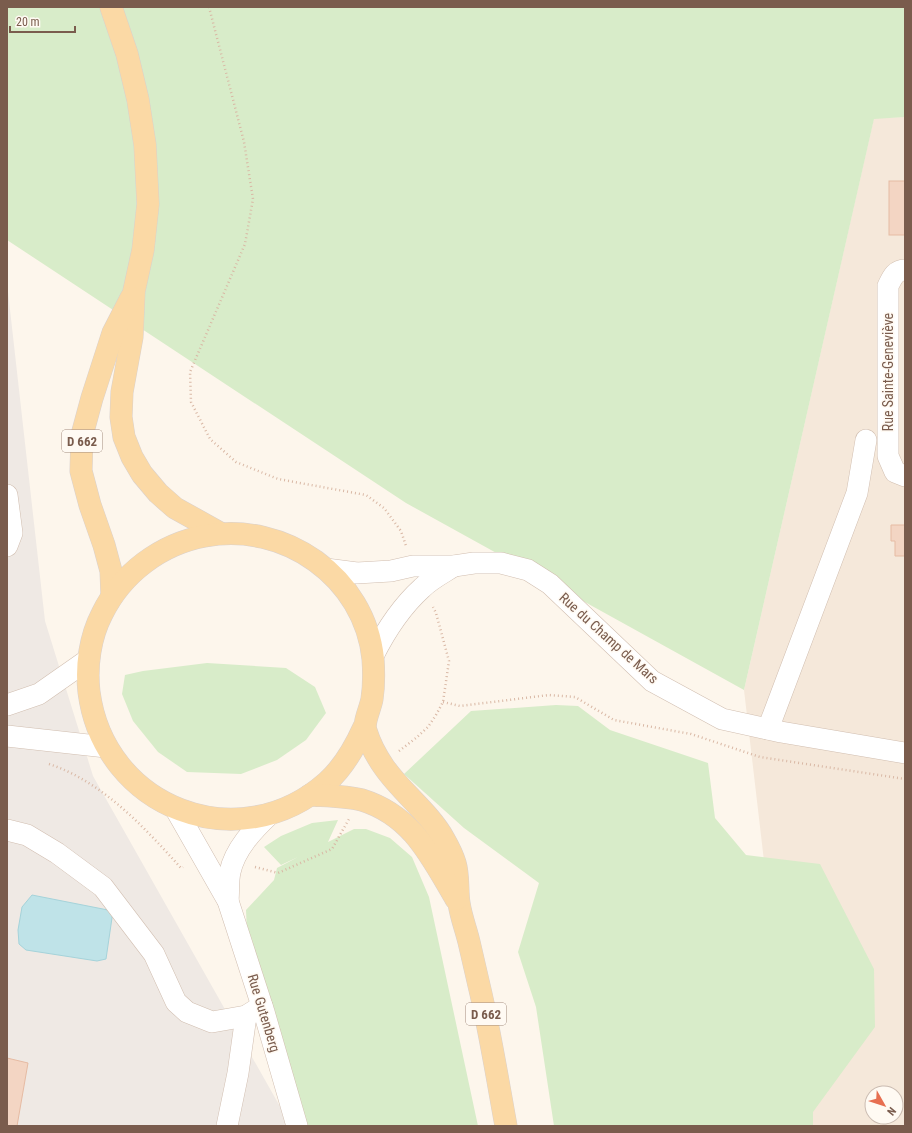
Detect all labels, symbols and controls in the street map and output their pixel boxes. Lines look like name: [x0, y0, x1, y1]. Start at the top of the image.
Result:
scale bar: [10, 8, 75, 34]
text: 20 m: [16, 15, 40, 29]
street label: Rue Sainte-Geneviève: [880, 312, 896, 431]
road number: D 662: [62, 430, 102, 452]
street label: Rue du Champ de Mars: [556, 589, 662, 687]
street label: Rue Gutenberg: [245, 972, 283, 1054]
road number: D 662: [466, 1003, 506, 1025]
north arrow: [864, 1085, 904, 1125]
text: N: [884, 1104, 899, 1118]

